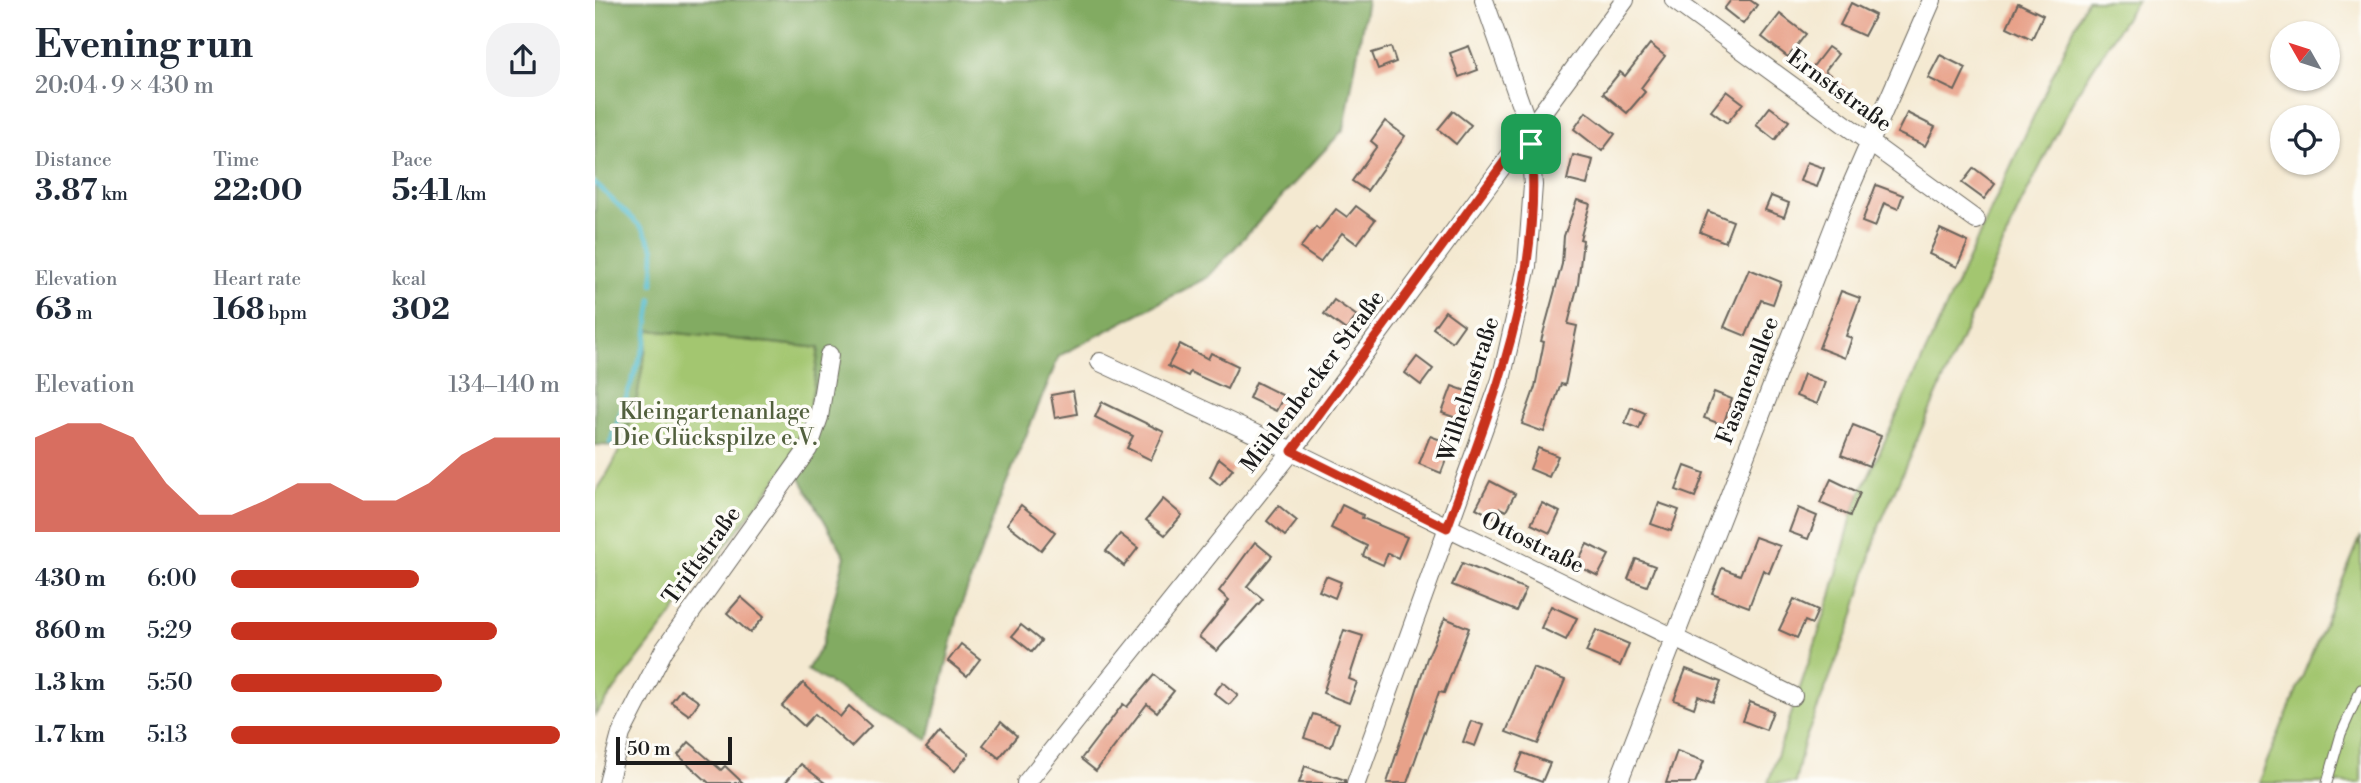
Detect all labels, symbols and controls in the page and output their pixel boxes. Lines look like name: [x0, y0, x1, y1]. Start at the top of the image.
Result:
north arrow: [2270, 21, 2340, 91]
map controls: [2270, 21, 2340, 175]
text: Evening run: [35, 22, 253, 69]
button: share: [486, 23, 560, 97]
street label: Ernststraße: [1782, 43, 1897, 138]
text: 20:04 · 9 × 430 m: [35, 72, 214, 100]
button: locate: [2270, 105, 2340, 175]
pin: [1501, 114, 1561, 174]
icon: arrive: [1512, 125, 1550, 163]
text: Distance: [35, 148, 112, 172]
text: Time: [213, 148, 259, 172]
text: Pace: [392, 148, 432, 172]
text: 3.87: [35, 172, 98, 210]
text: 22:00: [213, 172, 303, 210]
text: 5:41: [392, 172, 453, 210]
text: km: [98, 182, 128, 206]
text: /km: [453, 182, 487, 206]
text: Elevation: [35, 267, 117, 291]
text: Heart rate: [213, 267, 301, 291]
text: kcal: [392, 267, 426, 291]
street label: Mühlenbecker Straße: [1235, 285, 1391, 478]
text: 63: [35, 291, 72, 329]
text: 168: [213, 291, 265, 329]
text: 302: [392, 291, 450, 329]
text: m: [72, 301, 93, 325]
text: bpm: [265, 301, 307, 325]
street label: Wilhelmstraße: [1432, 313, 1506, 466]
street label: Fasanenallee: [1711, 313, 1785, 448]
text: Elevation: [35, 371, 135, 399]
text: 134–140 m: [448, 371, 560, 399]
park label: Kleingartenanlage Die Glückspilze e.V.: [613, 398, 817, 452]
street label: Triftstraße: [657, 501, 747, 610]
street label: Ottostraße: [1476, 506, 1589, 580]
text: 430 m: [35, 565, 106, 593]
text: 6:00: [147, 565, 197, 593]
text: 860 m: [35, 617, 105, 645]
text: 5:29: [147, 617, 192, 645]
text: 1.3 km: [35, 669, 105, 697]
text: 5:50: [147, 669, 193, 697]
text: 1.7 km: [35, 721, 105, 749]
text: 5:13: [147, 721, 187, 749]
scale bar: [616, 734, 731, 766]
text: 50 m: [627, 737, 671, 761]

